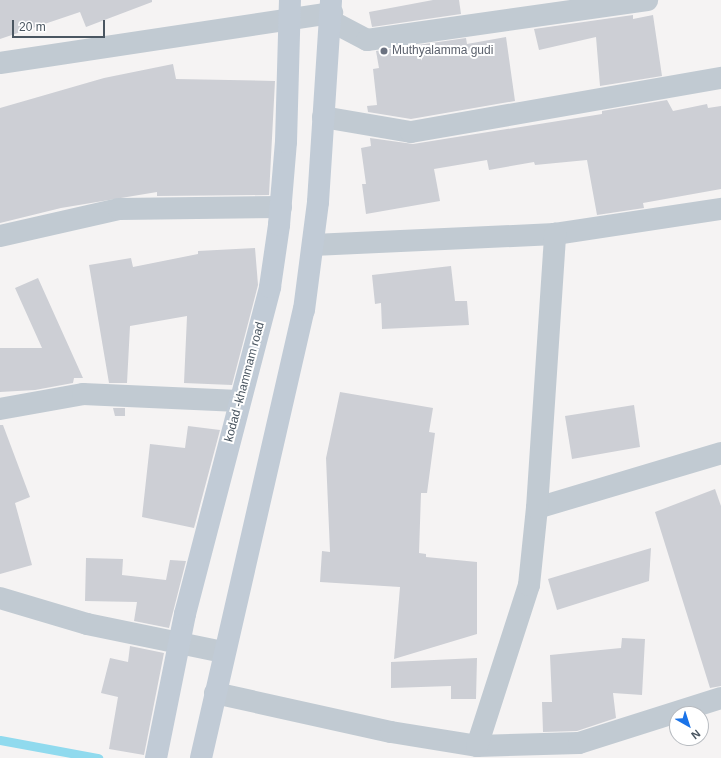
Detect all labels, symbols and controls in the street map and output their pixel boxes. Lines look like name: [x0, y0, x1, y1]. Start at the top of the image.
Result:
scale bar: [14, 12, 107, 38]
text: 20 m: [19, 20, 46, 34]
place label: Muthyalamma gudi: [392, 44, 493, 58]
marker: Muthyalamma gudi: [379, 46, 389, 56]
street label: kodad -khammam road: [222, 321, 268, 443]
north arrow: [669, 706, 709, 746]
text: N: [689, 727, 703, 742]

